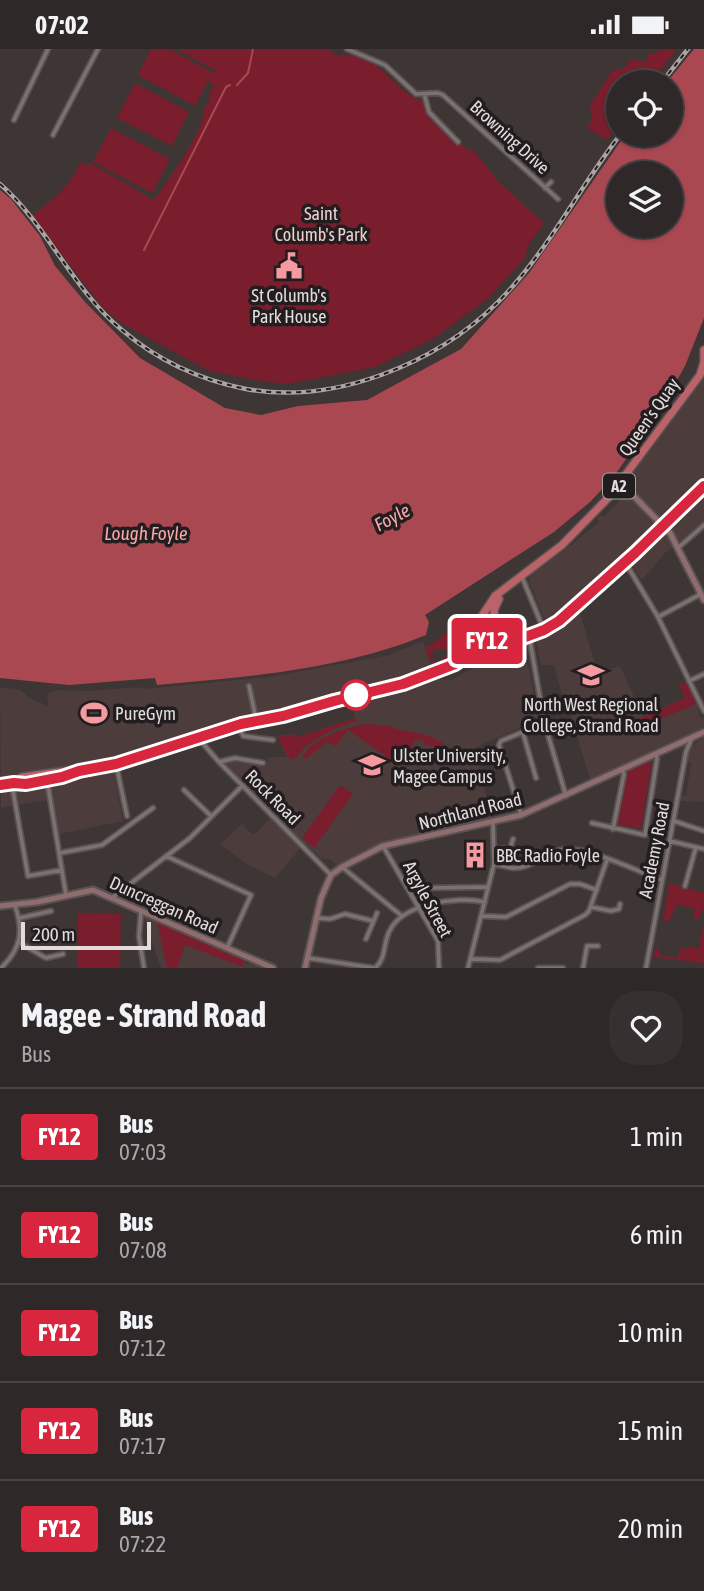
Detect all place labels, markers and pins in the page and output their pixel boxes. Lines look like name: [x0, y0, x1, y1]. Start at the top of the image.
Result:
public building icon: St Columb's Park House: [274, 251, 304, 281]
place label: St Columb's Park House: [251, 285, 327, 327]
school or university icon: North West Regional College, Strand Road: [576, 660, 606, 690]
unlabelled marker: [341, 680, 371, 710]
place label: North West Regional College, Strand Road: [523, 694, 659, 736]
sports icon: PureGym: [79, 698, 109, 728]
place label: PureGym: [115, 703, 176, 724]
place label: Ulster University, Magee Campus: [393, 745, 506, 787]
school or university icon: Ulster University, Magee Campus: [357, 750, 387, 780]
building icon: BBC Radio Foyle: [460, 840, 490, 870]
place label: BBC Radio Foyle: [496, 845, 600, 866]

